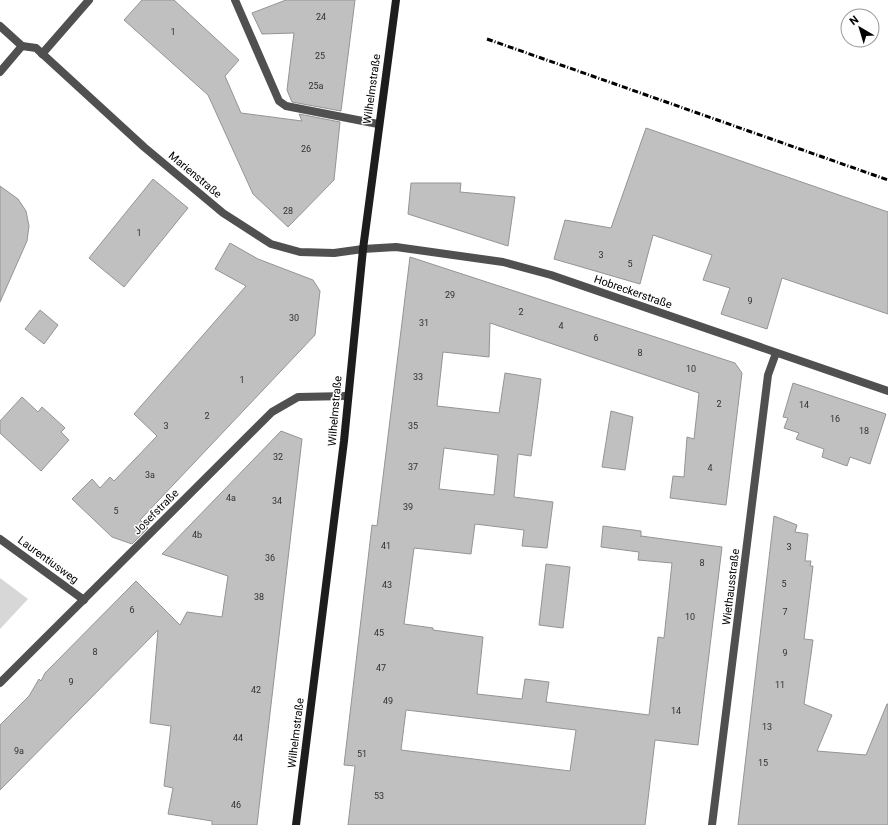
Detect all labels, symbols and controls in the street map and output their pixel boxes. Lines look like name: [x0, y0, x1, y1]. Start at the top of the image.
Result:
north arrow: [840, 8, 880, 48]
house number: 24: [316, 12, 326, 22]
text: N: [847, 13, 861, 28]
house number: 1: [170, 27, 176, 37]
house number: 25: [315, 51, 325, 61]
street label: Wilhelmstraße: [361, 53, 383, 125]
house number: 25a: [308, 81, 324, 91]
house number: 26: [301, 144, 311, 154]
street label: Marienstraße: [166, 149, 224, 201]
house number: 28: [283, 206, 293, 216]
house number: 1: [136, 228, 142, 238]
house number: 3: [598, 250, 604, 260]
house number: 5: [627, 259, 633, 269]
street label: Hobreckerstraße: [592, 273, 674, 311]
house number: 29: [445, 290, 455, 300]
house number: 9: [747, 296, 753, 306]
house number: 2: [518, 307, 524, 317]
house number: 30: [289, 313, 299, 323]
house number: 31: [419, 318, 429, 328]
house number: 4: [558, 321, 564, 331]
house number: 6: [593, 333, 599, 343]
house number: 8: [637, 348, 643, 358]
house number: 10: [686, 364, 696, 374]
house number: 33: [413, 372, 423, 382]
house number: 1: [239, 375, 245, 385]
street label: Wilhelmstraße: [325, 375, 345, 447]
house number: 2: [716, 399, 722, 409]
house number: 14: [799, 400, 809, 410]
house number: 2: [204, 411, 210, 421]
house number: 16: [830, 414, 840, 424]
house number: 3: [163, 421, 169, 431]
house number: 35: [408, 421, 418, 431]
house number: 18: [859, 426, 869, 436]
house number: 32: [273, 452, 283, 462]
house number: 37: [408, 462, 418, 472]
house number: 4: [707, 463, 713, 473]
house number: 3a: [145, 470, 155, 480]
street label: Josefstraße: [131, 486, 182, 537]
house number: 4a: [226, 493, 236, 503]
house number: 34: [272, 496, 282, 506]
house number: 39: [403, 502, 413, 512]
house number: 5: [113, 506, 119, 516]
house number: 4b: [192, 530, 202, 540]
street label: Laurentiusweg: [15, 534, 81, 586]
house number: 41: [381, 541, 391, 551]
house number: 3: [786, 542, 792, 552]
street label: Wiethausstraße: [720, 548, 742, 626]
house number: 36: [265, 553, 275, 563]
house number: 8: [699, 558, 705, 568]
house number: 5: [781, 579, 787, 589]
house number: 43: [382, 580, 392, 590]
house number: 38: [254, 592, 264, 602]
house number: 6: [129, 605, 135, 615]
house number: 7: [782, 607, 788, 617]
house number: 10: [685, 612, 695, 622]
house number: 45: [374, 628, 384, 638]
house number: 8: [92, 647, 98, 657]
house number: 9: [782, 648, 788, 658]
house number: 47: [376, 663, 386, 673]
house number: 9: [68, 677, 74, 687]
house number: 11: [775, 680, 785, 690]
house number: 42: [251, 685, 261, 695]
house number: 49: [383, 696, 393, 706]
street label: Wilhelmstraße: [285, 697, 307, 769]
house number: 14: [671, 706, 681, 716]
house number: 13: [762, 722, 772, 732]
house number: 44: [233, 733, 243, 743]
house number: 9a: [14, 746, 24, 756]
house number: 51: [357, 749, 367, 759]
house number: 15: [758, 758, 768, 768]
house number: 53: [374, 791, 384, 801]
house number: 46: [231, 800, 241, 810]

